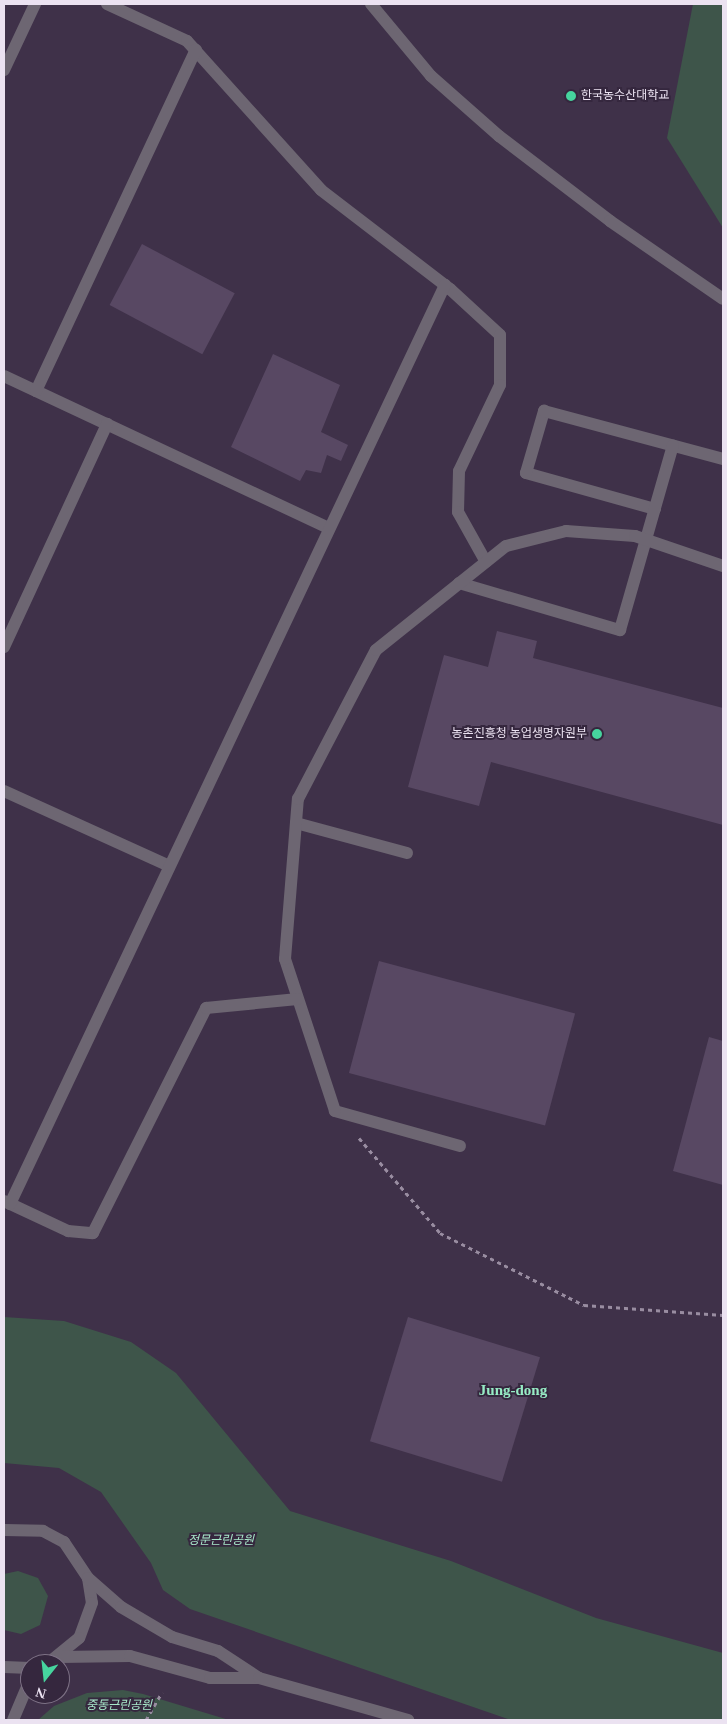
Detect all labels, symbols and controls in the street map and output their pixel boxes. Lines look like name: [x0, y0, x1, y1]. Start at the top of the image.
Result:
place label: 한국농수산대학교: [581, 89, 669, 103]
marker: 한국농수산대학교: [565, 90, 577, 102]
place label: 농촌진흥청 농업생명자원부: [452, 727, 587, 741]
marker: 농촌진흥청 농업생명자원부: [591, 728, 603, 740]
district label: Jung-dong: [479, 1382, 547, 1400]
park label: 정문근린공원: [188, 1534, 254, 1548]
north arrow: [20, 1654, 70, 1704]
text: N: [34, 1684, 48, 1702]
park label: 중동근린공원: [86, 1699, 152, 1713]

